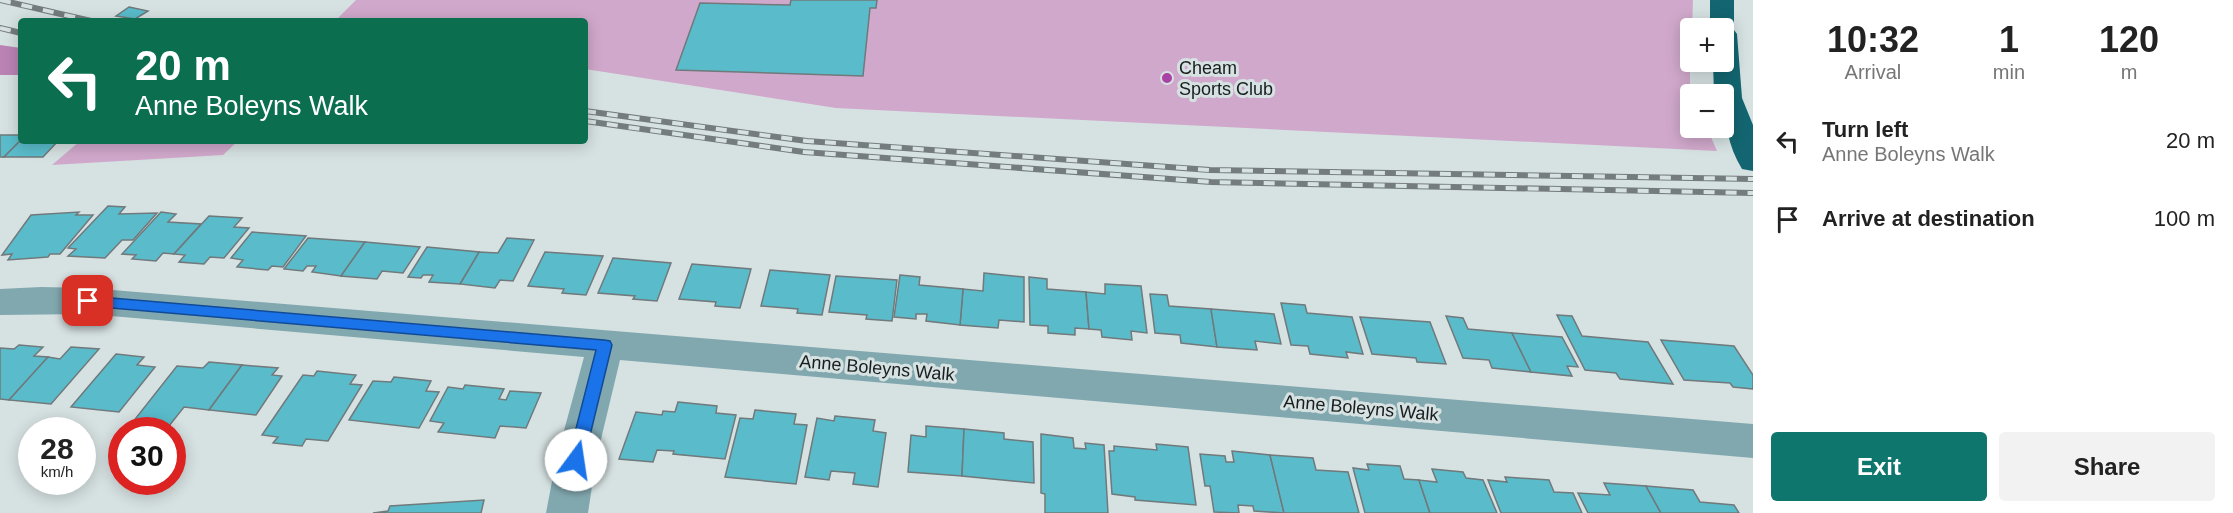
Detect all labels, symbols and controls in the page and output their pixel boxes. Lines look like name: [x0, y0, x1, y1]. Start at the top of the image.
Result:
map controls: [1680, 18, 1734, 138]
button: +: [1680, 18, 1734, 72]
text: 10:32: [1827, 19, 1919, 60]
text: 1: [1999, 19, 2019, 60]
text: 120: [2099, 19, 2159, 60]
icon: left: [36, 42, 114, 120]
text: 20 m: [135, 42, 231, 89]
place label: Cheam Sports Club: [1179, 58, 1273, 99]
text: Arrival: [1845, 61, 1901, 83]
text: min: [1993, 61, 2025, 83]
text: m: [2121, 61, 2137, 83]
marker: Cheam Sports Club: [1160, 71, 1174, 85]
button: −: [1680, 84, 1734, 138]
text: Anne Boleyns Walk: [135, 91, 368, 121]
text: Turn left: [1822, 117, 1908, 142]
icon: left: [1771, 125, 1804, 158]
text: 20 m: [2166, 128, 2215, 153]
text: Anne Boleyns Walk: [1822, 143, 1995, 165]
icon: arrive: [1771, 203, 1804, 236]
text: Arrive at destination: [1822, 206, 2035, 231]
text: 100 m: [2154, 206, 2215, 231]
pin: [62, 275, 113, 326]
icon: arrive: [71, 284, 104, 317]
street label: Anne Boleyns Walk: [799, 351, 956, 385]
street label: Anne Boleyns Walk: [1283, 391, 1440, 425]
speed limit sign: 30: [108, 417, 186, 495]
position arrow: [544, 428, 608, 492]
text: 28: [40, 432, 74, 465]
button: Exit: [1771, 432, 1987, 501]
button: Share: [1999, 432, 2215, 501]
text: km/h: [41, 463, 73, 480]

